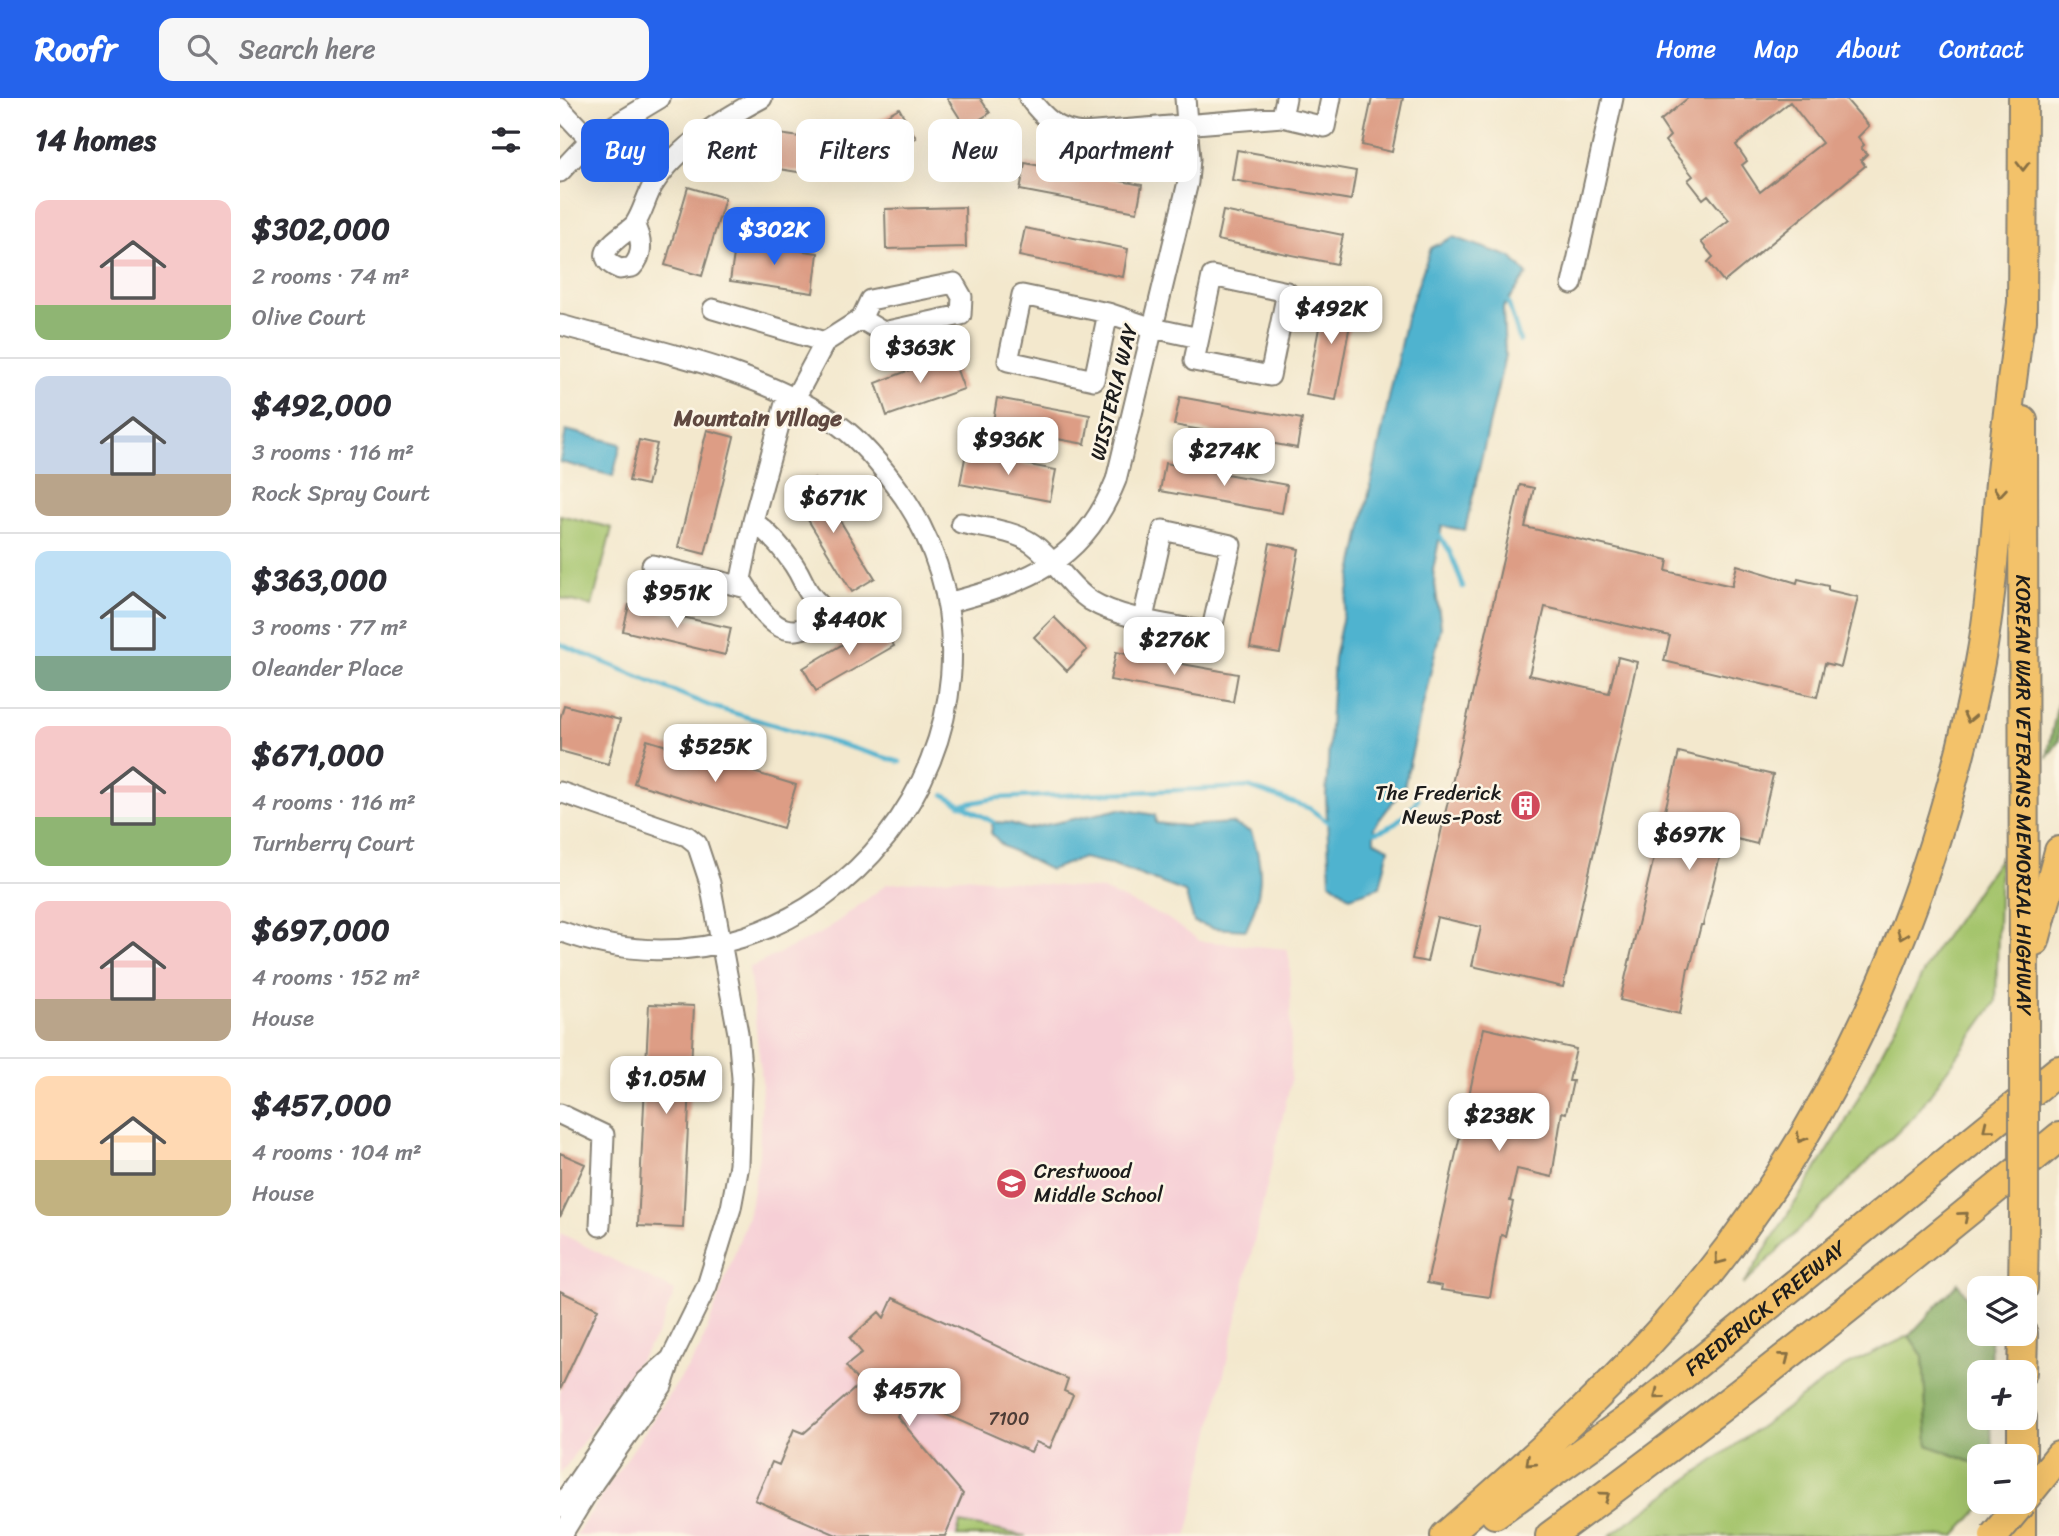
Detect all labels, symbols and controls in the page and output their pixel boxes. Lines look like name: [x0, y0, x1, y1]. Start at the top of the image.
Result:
search box: [159, 18, 649, 81]
text: Roofr: [35, 20, 117, 78]
text: Search here: [239, 26, 376, 72]
text: Home: [1656, 28, 1716, 70]
text: Map: [1754, 28, 1798, 70]
text: About: [1836, 28, 1901, 70]
text: Contact: [1939, 28, 2024, 70]
icon: search: [183, 30, 221, 68]
text: 14 homes: [35, 113, 156, 167]
chip: Buy: [581, 119, 669, 182]
chip: Rent: [683, 119, 782, 182]
chip: Filters: [796, 119, 914, 182]
chip: New: [928, 119, 1022, 182]
chip: Apartment: [1036, 119, 1197, 182]
icon: filters: [487, 121, 525, 159]
one-way arrow: [2015, 161, 2031, 172]
text: $302,000: [252, 202, 390, 256]
pin: $302K: [725, 208, 823, 267]
text: $302K: [739, 209, 809, 250]
icon: home: [91, 228, 175, 312]
text: 2 rooms · 74 m²: [252, 256, 409, 297]
pin: $492K: [1282, 286, 1380, 346]
text: $492K: [1295, 288, 1367, 329]
text: Olive Court: [252, 297, 366, 338]
street label: WISTERIA WAY: [1079, 319, 1149, 465]
pin: $363K: [871, 326, 969, 385]
text: $363K: [886, 327, 954, 368]
text: $492,000: [252, 378, 392, 432]
district label: Mountain Village: [673, 398, 842, 439]
icon: home: [91, 404, 175, 488]
pin: $936K: [959, 418, 1057, 477]
text: $936K: [973, 419, 1043, 460]
pin: $274K: [1175, 428, 1273, 488]
text: $274K: [1189, 430, 1259, 471]
text: 3 rooms · 116 m²: [252, 432, 414, 473]
text: Rock Spray Court: [252, 473, 430, 514]
pin: $671K: [784, 476, 882, 535]
text: $671K: [800, 477, 866, 518]
one-way arrow: [1993, 487, 2008, 498]
text: $363,000: [252, 553, 387, 607]
pin: $951K: [628, 570, 726, 630]
text: $951K: [643, 572, 711, 613]
street label: KOREAN WAR VETERANS MEMORIAL HIGHWAY: [2004, 575, 2043, 1017]
icon: home: [91, 579, 175, 663]
pin: $440K: [800, 598, 898, 657]
text: $440K: [813, 599, 885, 640]
text: 3 rooms · 77 m²: [252, 607, 408, 648]
pin: $276K: [1125, 618, 1223, 677]
text: $276K: [1140, 619, 1208, 660]
text: Oleander Place: [252, 648, 403, 689]
one-way arrow: [1962, 712, 1977, 724]
pin: $525K: [666, 724, 764, 784]
text: $525K: [680, 726, 750, 767]
text: $671,000: [252, 728, 384, 782]
icon: home: [91, 754, 175, 838]
place label: The Frederick News-Post: [1375, 774, 1502, 836]
text: 4 rooms · 116 m²: [252, 782, 416, 823]
building icon: The Frederick News-Post: [1508, 788, 1542, 822]
pin: $697K: [1640, 812, 1738, 872]
text: $697K: [1654, 814, 1724, 855]
text: Turnberry Court: [252, 823, 415, 864]
text: $697,000: [252, 903, 390, 957]
one-way arrow: [1897, 928, 1911, 940]
icon: home: [91, 929, 175, 1013]
text: 4 rooms · 152 m²: [252, 957, 420, 998]
text: House: [252, 998, 314, 1039]
pin: $1.05M: [609, 1056, 723, 1116]
text: $1.05M: [626, 1058, 706, 1099]
text: $457,000: [252, 1078, 391, 1132]
pin: $238K: [1450, 1094, 1548, 1153]
text: $238K: [1464, 1095, 1534, 1136]
icon: home: [91, 1104, 175, 1188]
one-way arrow: [1982, 1120, 1994, 1133]
one-way arrow: [1796, 1131, 1809, 1144]
text: 4 rooms · 104 m²: [252, 1132, 422, 1173]
place label: Crestwood Middle School: [1034, 1152, 1164, 1214]
school or university icon: Crestwood Middle School: [994, 1166, 1028, 1200]
text: House: [252, 1173, 314, 1214]
one-way arrow: [1955, 1212, 1968, 1224]
street label: FREDERICK FREEWAY: [1676, 1230, 1856, 1386]
one-way arrow: [1714, 1252, 1727, 1265]
map controls: [1967, 1276, 2037, 1514]
button: layers: [1967, 1276, 2037, 1346]
one-way arrow: [1778, 1353, 1790, 1366]
button: +: [1967, 1360, 2037, 1430]
pin: $457K: [860, 1368, 958, 1428]
text: $457K: [873, 1370, 945, 1411]
one-way arrow: [1653, 1387, 1666, 1399]
house number: 7100: [989, 1403, 1029, 1435]
button: −: [1967, 1444, 2037, 1514]
one-way arrow: [1525, 1453, 1538, 1466]
one-way arrow: [1597, 1492, 1610, 1504]

